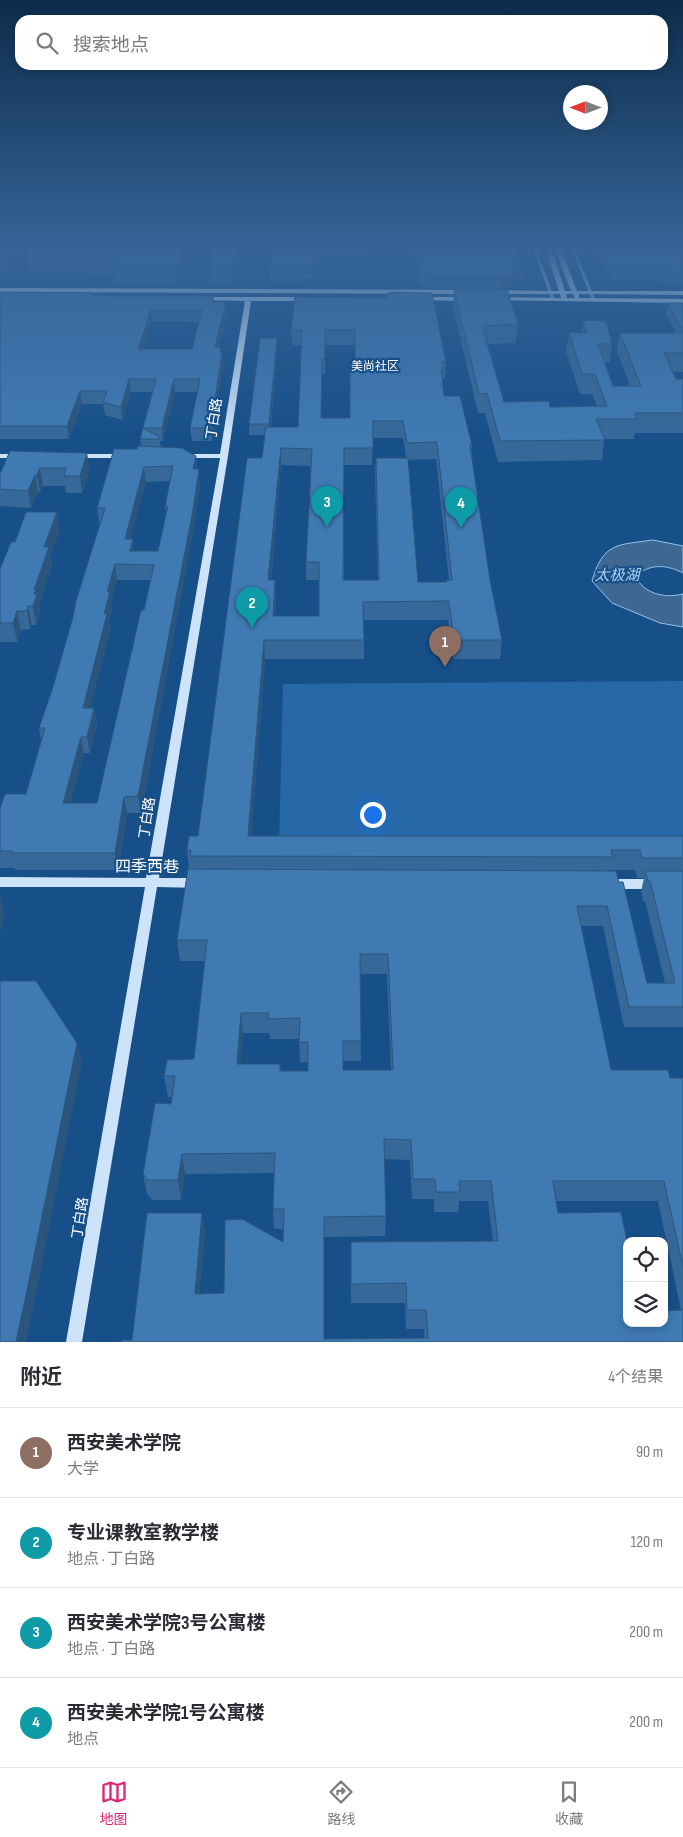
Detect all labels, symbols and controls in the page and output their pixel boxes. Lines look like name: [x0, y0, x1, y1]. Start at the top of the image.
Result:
search box: [15, 15, 668, 70]
icon: search: [33, 29, 61, 57]
text: 搜索地点: [73, 34, 149, 57]
north arrow: [563, 85, 608, 130]
district label: 美尚社区: [351, 359, 399, 374]
street label: 丁白路: [202, 397, 226, 441]
pin: 3: [311, 486, 343, 527]
pin: 4: [445, 487, 477, 528]
water label: 太极湖: [594, 566, 641, 585]
pin: 2: [236, 587, 268, 628]
pin: 1: [429, 626, 461, 667]
street label: 丁白路: [135, 796, 159, 840]
your location: [360, 802, 386, 828]
street label: 四季西巷: [115, 858, 179, 877]
street label: 丁白路: [68, 1196, 92, 1240]
map controls: [623, 1237, 668, 1327]
button: locate: [623, 1237, 668, 1282]
button: layers: [623, 1282, 668, 1327]
text: 附近: [20, 1365, 62, 1390]
text: 4个结果: [608, 1368, 663, 1387]
text: 西安美术学院: [67, 1432, 181, 1455]
text: 1: [33, 1443, 39, 1462]
text: 90 m: [636, 1443, 663, 1462]
text: 大学: [67, 1460, 99, 1479]
text: 专业课教室教学楼: [67, 1522, 219, 1545]
text: 2: [32, 1533, 40, 1552]
text: 120 m: [631, 1533, 663, 1552]
text: 地点 · 丁白路: [67, 1550, 155, 1569]
text: 西安美术学院3号公寓楼: [67, 1612, 266, 1635]
text: 3: [32, 1623, 40, 1642]
text: 200 m: [629, 1623, 663, 1642]
text: 地点 · 丁白路: [67, 1640, 155, 1659]
text: 西安美术学院1号公寓楼: [67, 1702, 264, 1725]
text: 4: [32, 1713, 40, 1732]
text: 200 m: [629, 1713, 663, 1732]
text: 地点: [67, 1730, 99, 1749]
tab: 地图: [100, 1778, 128, 1828]
tab: 路线: [327, 1778, 355, 1828]
tab: 收藏: [555, 1778, 583, 1828]

